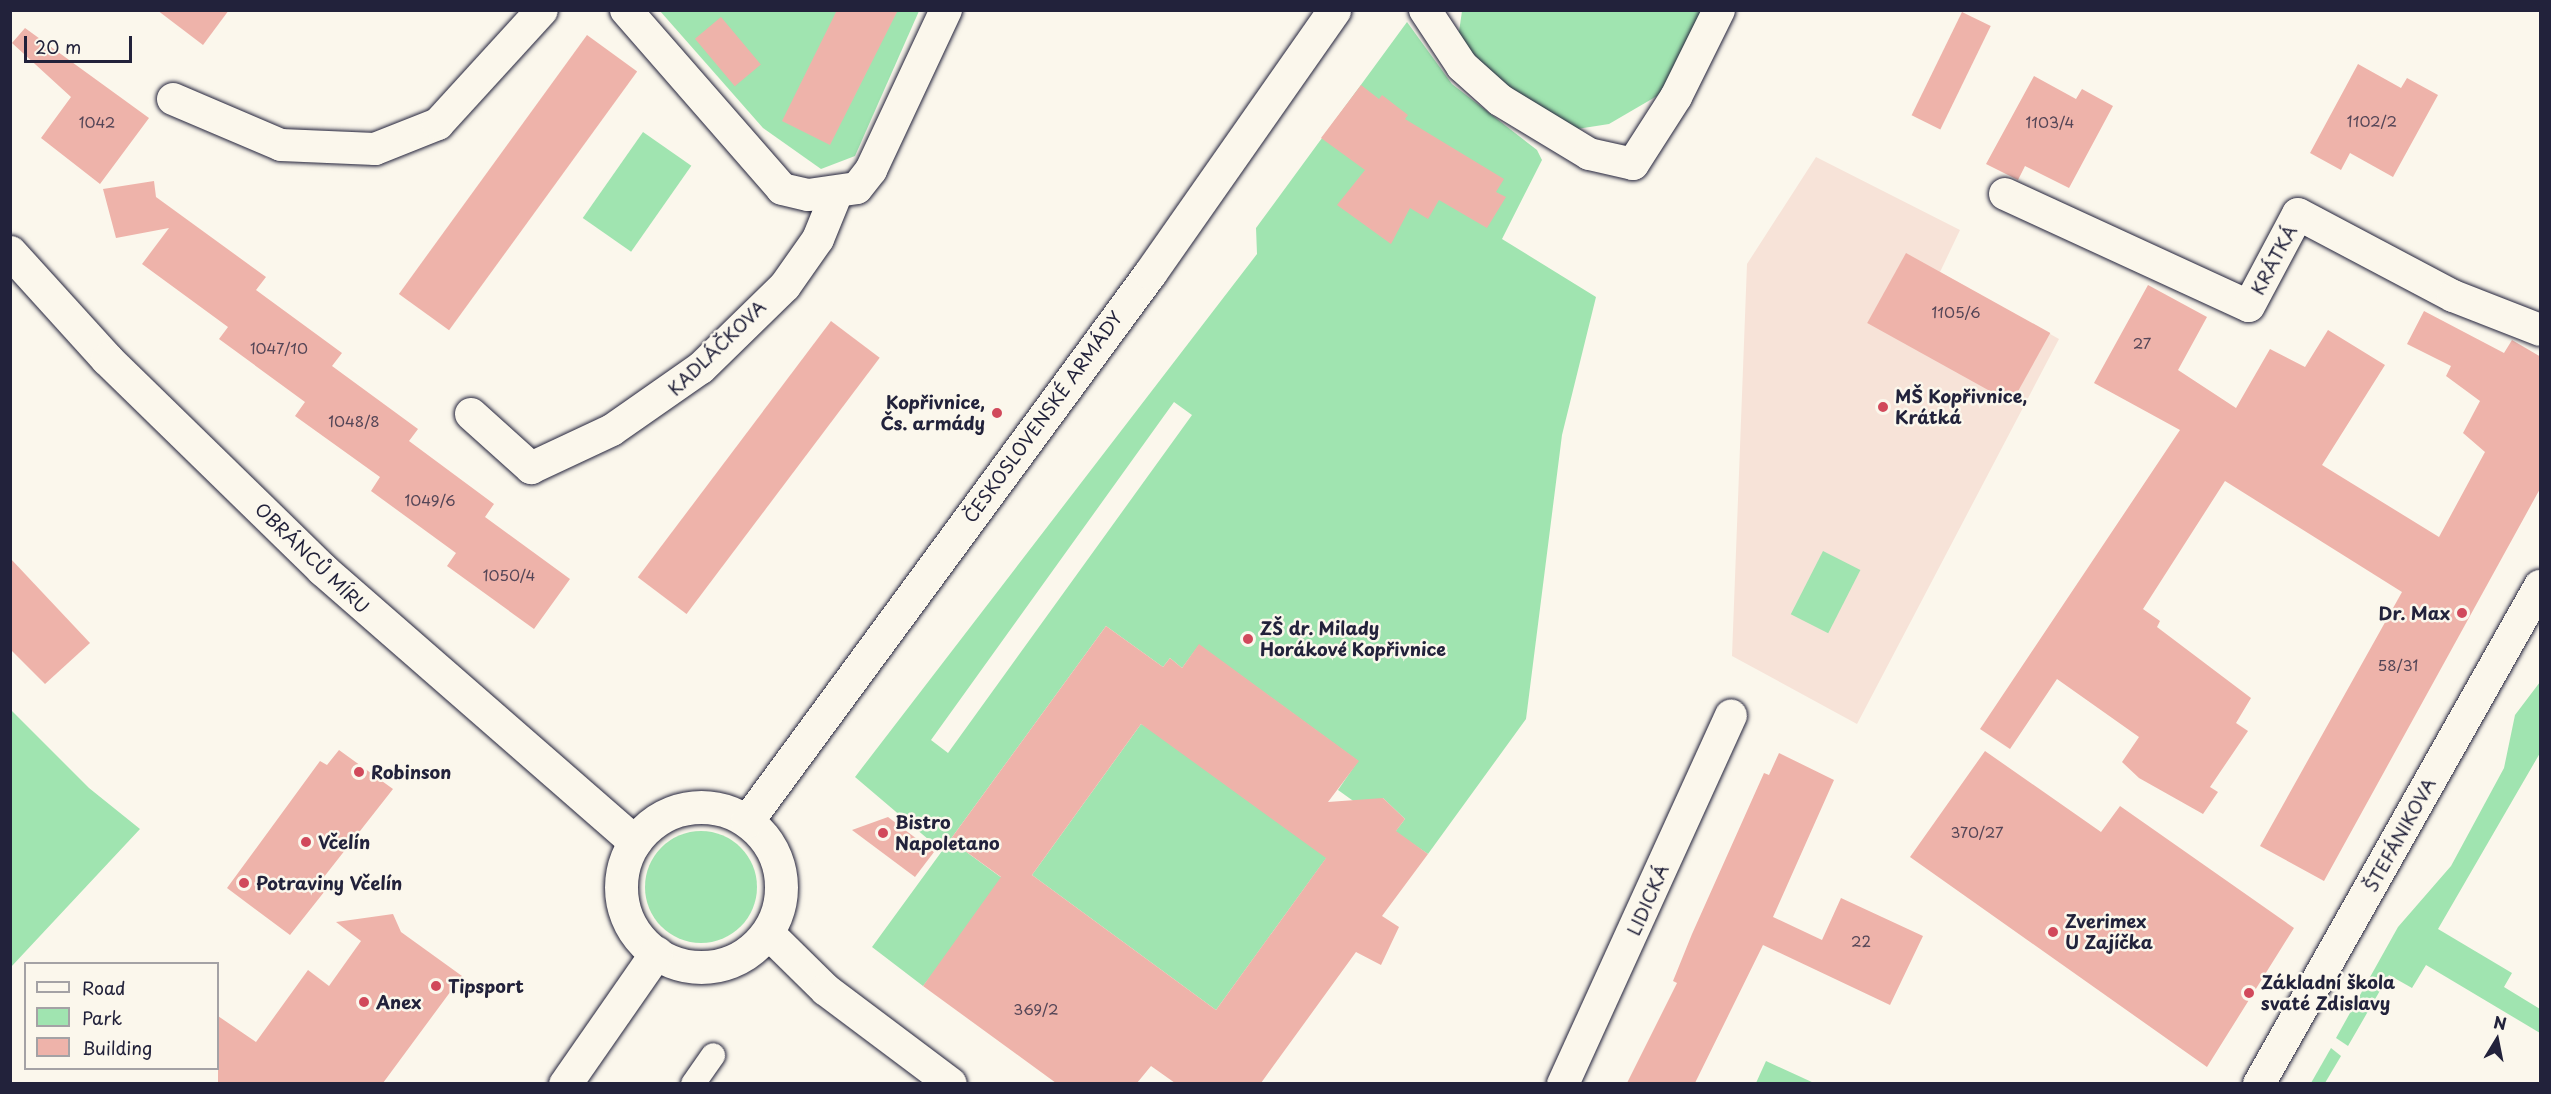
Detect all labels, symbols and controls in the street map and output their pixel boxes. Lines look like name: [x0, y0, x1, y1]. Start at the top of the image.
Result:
scale bar: [27, 24, 135, 62]
text: 20 m: [35, 33, 81, 60]
house number: 1102/2: [2347, 112, 2397, 130]
house number: 1042: [79, 113, 115, 131]
house number: 1103/4: [2025, 113, 2075, 131]
street label: KRÁTKÁ: [2247, 222, 2301, 298]
street label: KADLÁČKOVA: [664, 296, 770, 400]
house number: 1105/6: [1932, 303, 1980, 321]
street label: ČESKOSLOVENSKÉ ARMÁDY: [959, 307, 1127, 527]
house number: 27: [2133, 334, 2151, 352]
house number: 1047/10: [250, 339, 308, 357]
place label: MŠ Kopřivnice, Krátká: [1895, 386, 2028, 428]
place label: Kopřivnice, Čs. armády: [880, 392, 985, 434]
marker: MŠ Kopřivnice, Krátká: [1876, 400, 1890, 414]
marker: Kopřivnice, Čs. armády: [990, 406, 1004, 420]
house number: 1048/8: [328, 412, 380, 430]
house number: 1049/6: [404, 491, 456, 509]
street label: OBRÁNCŮ MÍRU: [251, 498, 373, 618]
house number: 1050/4: [483, 566, 535, 584]
place label: Dr. Max: [2378, 602, 2450, 624]
marker: Dr. Max: [2455, 606, 2469, 620]
place label: ZŠ dr. Milady Horákové Kopřivnice: [1260, 618, 1447, 660]
marker: ZŠ dr. Milady Horákové Kopřivnice: [1241, 632, 1255, 646]
house number: 58/31: [2378, 656, 2418, 674]
place label: Robinson: [371, 761, 451, 783]
marker: Robinson: [352, 765, 366, 779]
street label: ŠTEFÁNIKOVA: [2360, 774, 2440, 896]
place label: Bistro Napoletano: [895, 812, 1000, 854]
house number: 370/27: [1950, 823, 2004, 841]
marker: Bistro Napoletano: [876, 826, 890, 840]
place label: Včelín: [318, 831, 370, 853]
marker: Včelín: [299, 835, 313, 849]
street label: LIDICKÁ: [1623, 861, 1673, 939]
place label: Potraviny Včelín: [256, 872, 402, 894]
marker: Potraviny Včelín: [237, 876, 251, 890]
place label: Zverimex U Zajíčka: [2065, 911, 2153, 954]
marker: Zverimex U Zajíčka: [2046, 925, 2060, 939]
house number: 22: [1851, 932, 1871, 950]
legend: [24, 962, 219, 1070]
place label: Základní škola svaté Zdislavy: [2261, 972, 2397, 1014]
text: Road: [82, 974, 126, 1001]
place label: Tipsport: [448, 975, 524, 997]
marker: Tipsport: [429, 979, 443, 993]
marker: Základní škola svaté Zdislavy: [2242, 986, 2256, 1000]
place label: Anex: [376, 991, 421, 1013]
marker: Anex: [357, 995, 371, 1009]
house number: 369/2: [1013, 1000, 1059, 1018]
text: Park: [82, 1004, 122, 1031]
text: N: [2492, 1009, 2508, 1035]
north arrow: [2467, 1010, 2527, 1070]
text: Building: [82, 1034, 152, 1061]

